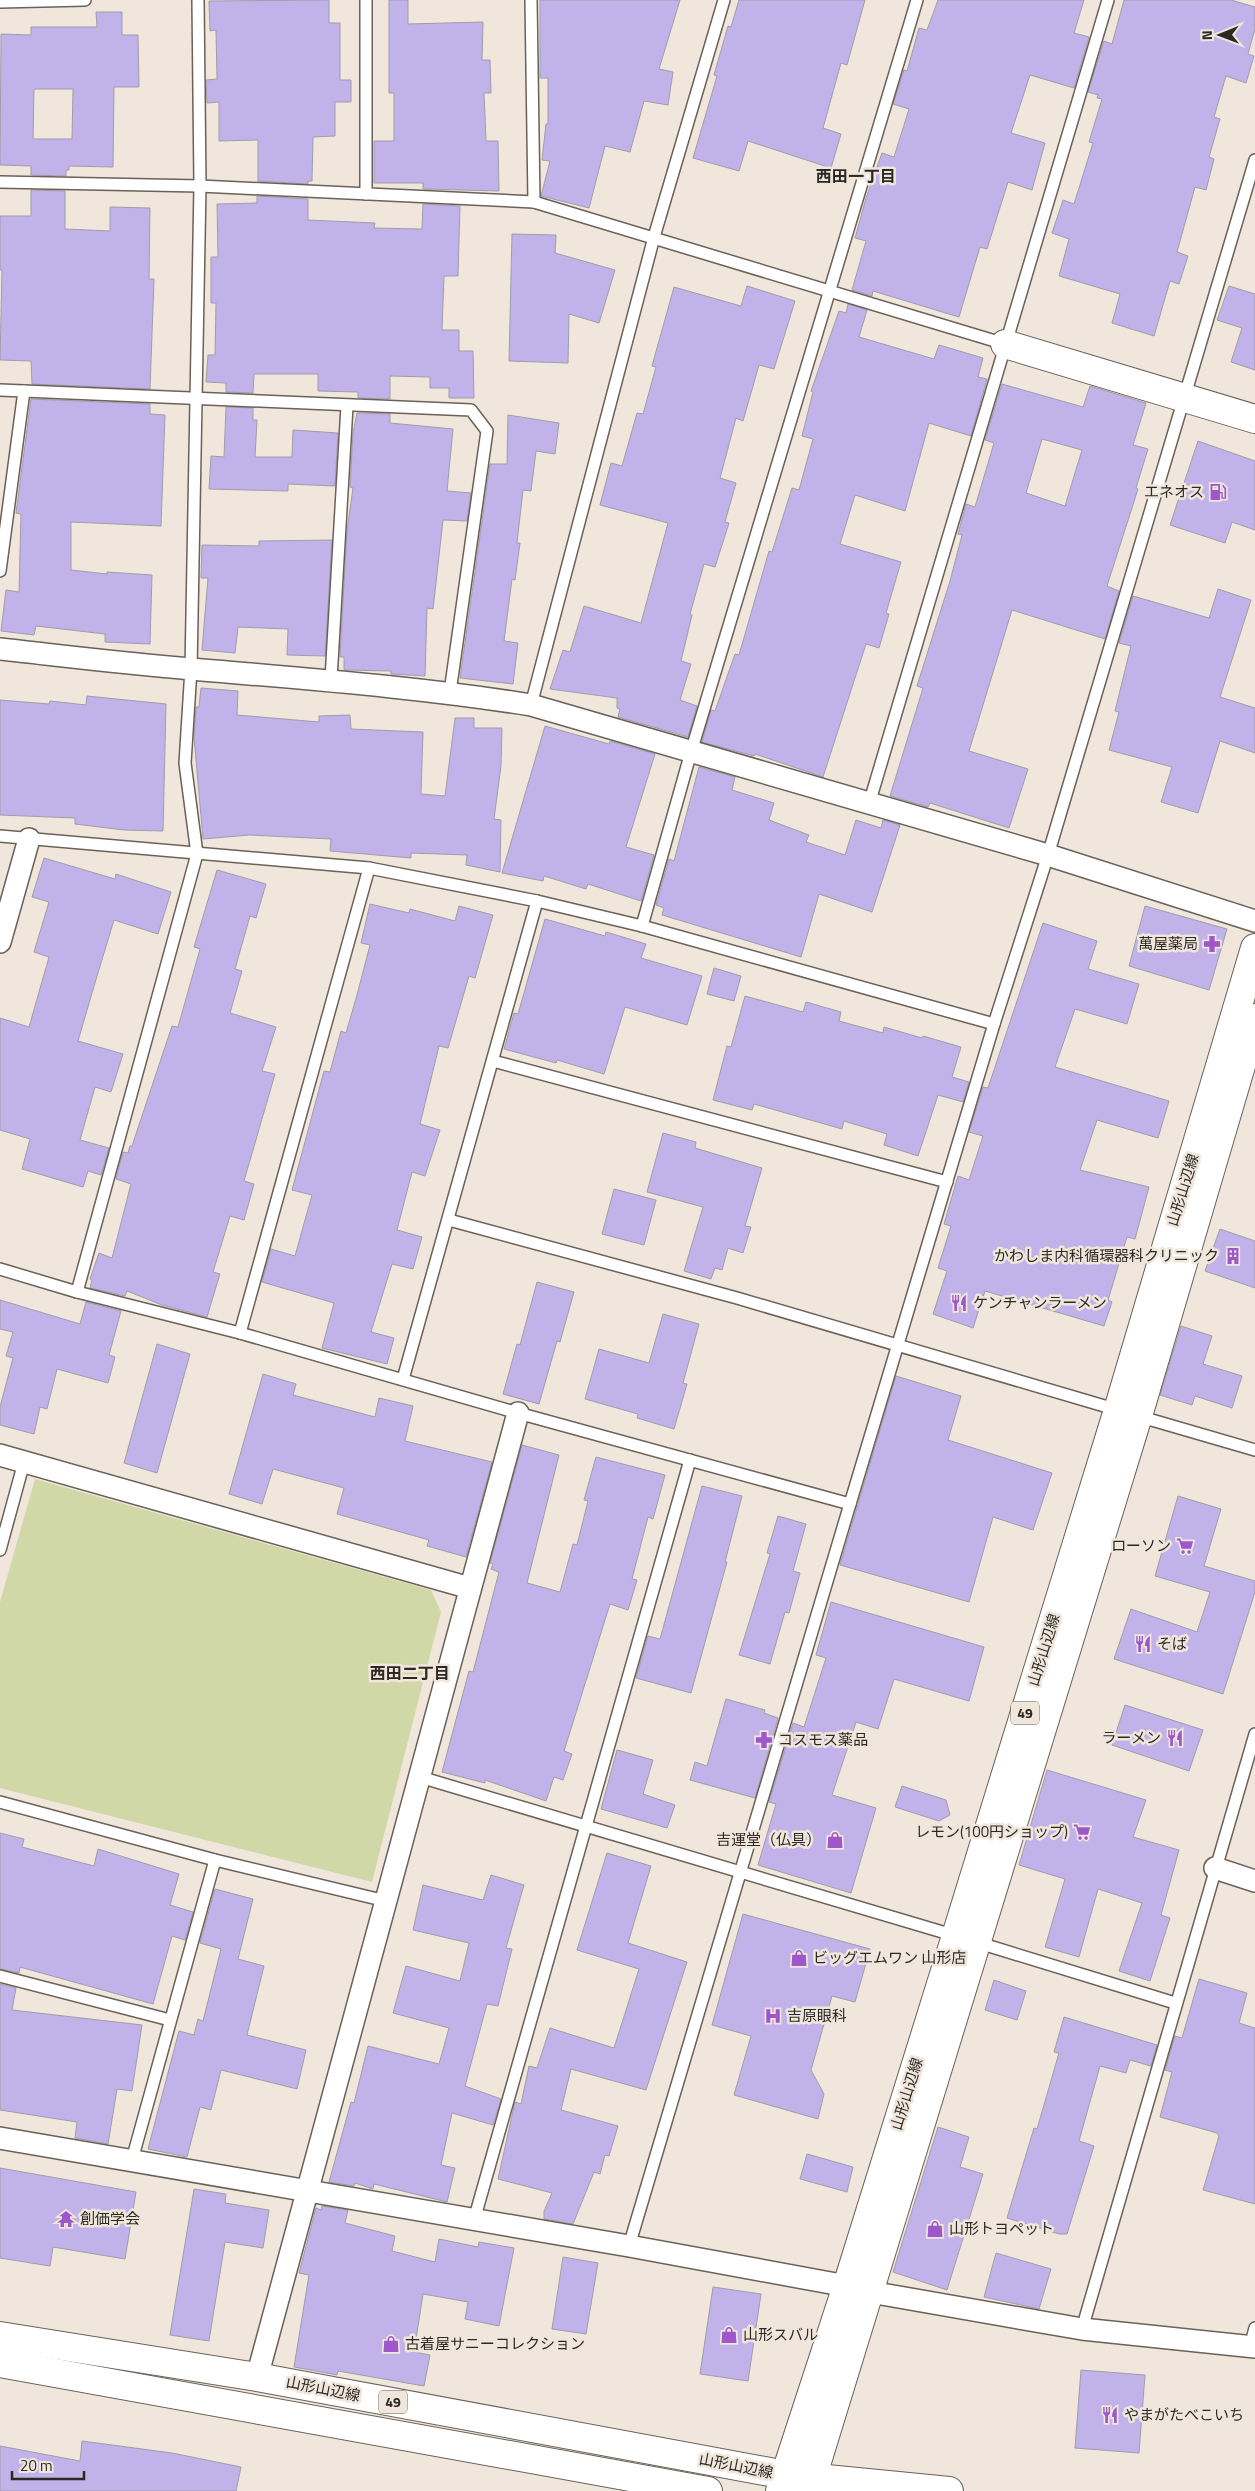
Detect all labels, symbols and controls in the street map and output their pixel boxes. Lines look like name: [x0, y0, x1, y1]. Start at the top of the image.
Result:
north arrow: [1195, 10, 1245, 60]
text: N: [1196, 30, 1217, 40]
district label: 西田一丁目: [816, 164, 896, 188]
place label: エネオス: [1144, 480, 1204, 503]
fuel station icon: エネオス: [1208, 482, 1228, 502]
place label: 萬屋薬局: [1138, 932, 1198, 955]
pharmacy icon: 萬屋薬局: [1202, 934, 1222, 954]
street label: 山形山辺線: [1161, 1151, 1204, 1229]
place label: かわしま内科循環器科クリニック: [994, 1244, 1219, 1267]
building icon: かわしま内科循環器科クリニック: [1223, 1246, 1243, 1266]
place label: ケンチャンラーメン: [973, 1291, 1107, 1314]
restaurant icon: ケンチャンラーメン: [949, 1293, 969, 1313]
place label: ローソン: [1111, 1534, 1171, 1557]
supermarket icon: ローソン: [1175, 1536, 1195, 1556]
street label: 山形山辺線: [1022, 1611, 1065, 1689]
place label: そば: [1157, 1632, 1187, 1655]
restaurant icon: そば: [1133, 1634, 1153, 1654]
district label: 西田二丁目: [370, 1661, 450, 1685]
road number: 49: [1011, 1702, 1039, 1725]
place label: ラーメン: [1102, 1726, 1161, 1749]
place label: コスモス薬品: [778, 1728, 868, 1751]
restaurant icon: ラーメン: [1165, 1728, 1185, 1748]
pharmacy icon: コスモス薬品: [754, 1730, 774, 1750]
place label: レモン(100円ショップ): [915, 1820, 1068, 1843]
supermarket icon: レモン(100円ショップ): [1072, 1822, 1092, 1842]
place label: 吉運堂（仏具）: [716, 1828, 821, 1851]
shop icon: 吉運堂（仏具）: [825, 1830, 845, 1850]
place label: ビッグエムワン 山形店: [813, 1946, 966, 1969]
shop icon: ビッグエムワン 山形店: [789, 1948, 809, 1968]
place label: 吉原眼科: [787, 2004, 847, 2027]
hospital icon: 吉原眼科: [763, 2006, 783, 2026]
street label: 山形山辺線: [885, 2055, 928, 2133]
place label: 創価学会: [80, 2207, 140, 2230]
temple icon: 創価学会: [56, 2209, 76, 2229]
place label: 山形トヨペット: [949, 2217, 1054, 2240]
shop icon: 山形トヨペット: [925, 2219, 945, 2239]
place label: 山形スバル: [743, 2323, 818, 2346]
shop icon: 山形スバル: [719, 2325, 739, 2345]
place label: 古着屋サニーコレクション: [405, 2332, 585, 2355]
shop icon: 古着屋サニーコレクション: [381, 2334, 401, 2354]
street label: 山形山辺線: [284, 2370, 362, 2407]
road number: 49: [379, 2390, 407, 2414]
place label: やまがたべこいち: [1124, 2403, 1244, 2426]
restaurant icon: やまがたべこいち: [1100, 2405, 1120, 2425]
street label: 山形山辺線: [697, 2447, 775, 2484]
scale bar: [12, 2448, 85, 2480]
text: 20 m: [20, 2454, 53, 2477]

